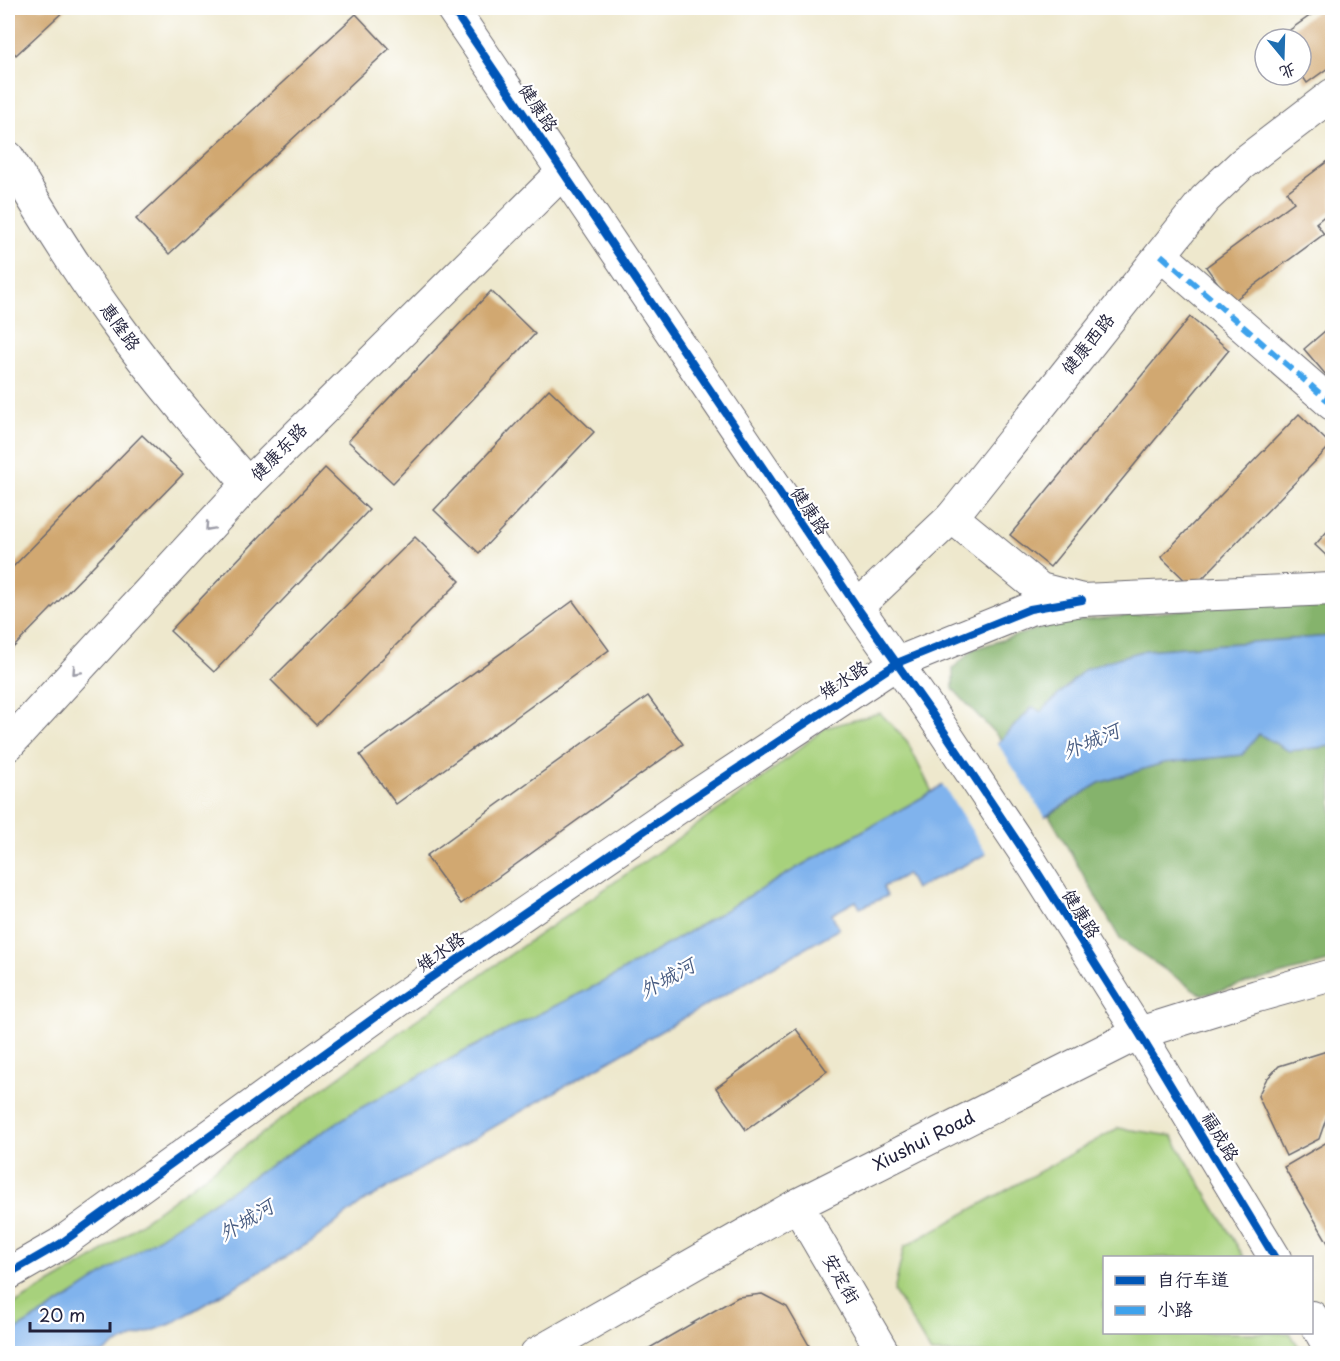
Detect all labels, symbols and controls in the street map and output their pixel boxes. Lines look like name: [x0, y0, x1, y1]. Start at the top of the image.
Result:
north arrow: [1253, 27, 1313, 87]
text: 北: [1277, 58, 1300, 86]
street label: 健康路: [513, 77, 566, 137]
street label: 惠隆路: [94, 296, 148, 356]
street label: 健康西路: [1054, 307, 1120, 380]
street label: 健康东路: [243, 416, 313, 486]
street label: 健康路: [785, 480, 838, 540]
one-way arrow: [205, 520, 216, 531]
street label: 雉水路: [813, 653, 873, 705]
one-way arrow: [72, 664, 83, 674]
water label: 外城河: [1057, 713, 1127, 766]
street label: 健康路: [1057, 883, 1108, 943]
street label: 雉水路: [410, 924, 470, 977]
water label: 外城河: [633, 948, 703, 1005]
street label: Xiushui Road: [868, 1102, 979, 1177]
street label: 福成路: [1196, 1106, 1247, 1166]
water label: 外城河: [212, 1189, 281, 1247]
street label: 安定街: [817, 1248, 867, 1308]
legend: [1103, 1256, 1313, 1334]
text: 自行车道: [1157, 1265, 1229, 1292]
scale bar: [30, 1295, 110, 1333]
text: 小路: [1157, 1295, 1193, 1322]
text: 20 m: [39, 1301, 85, 1328]

